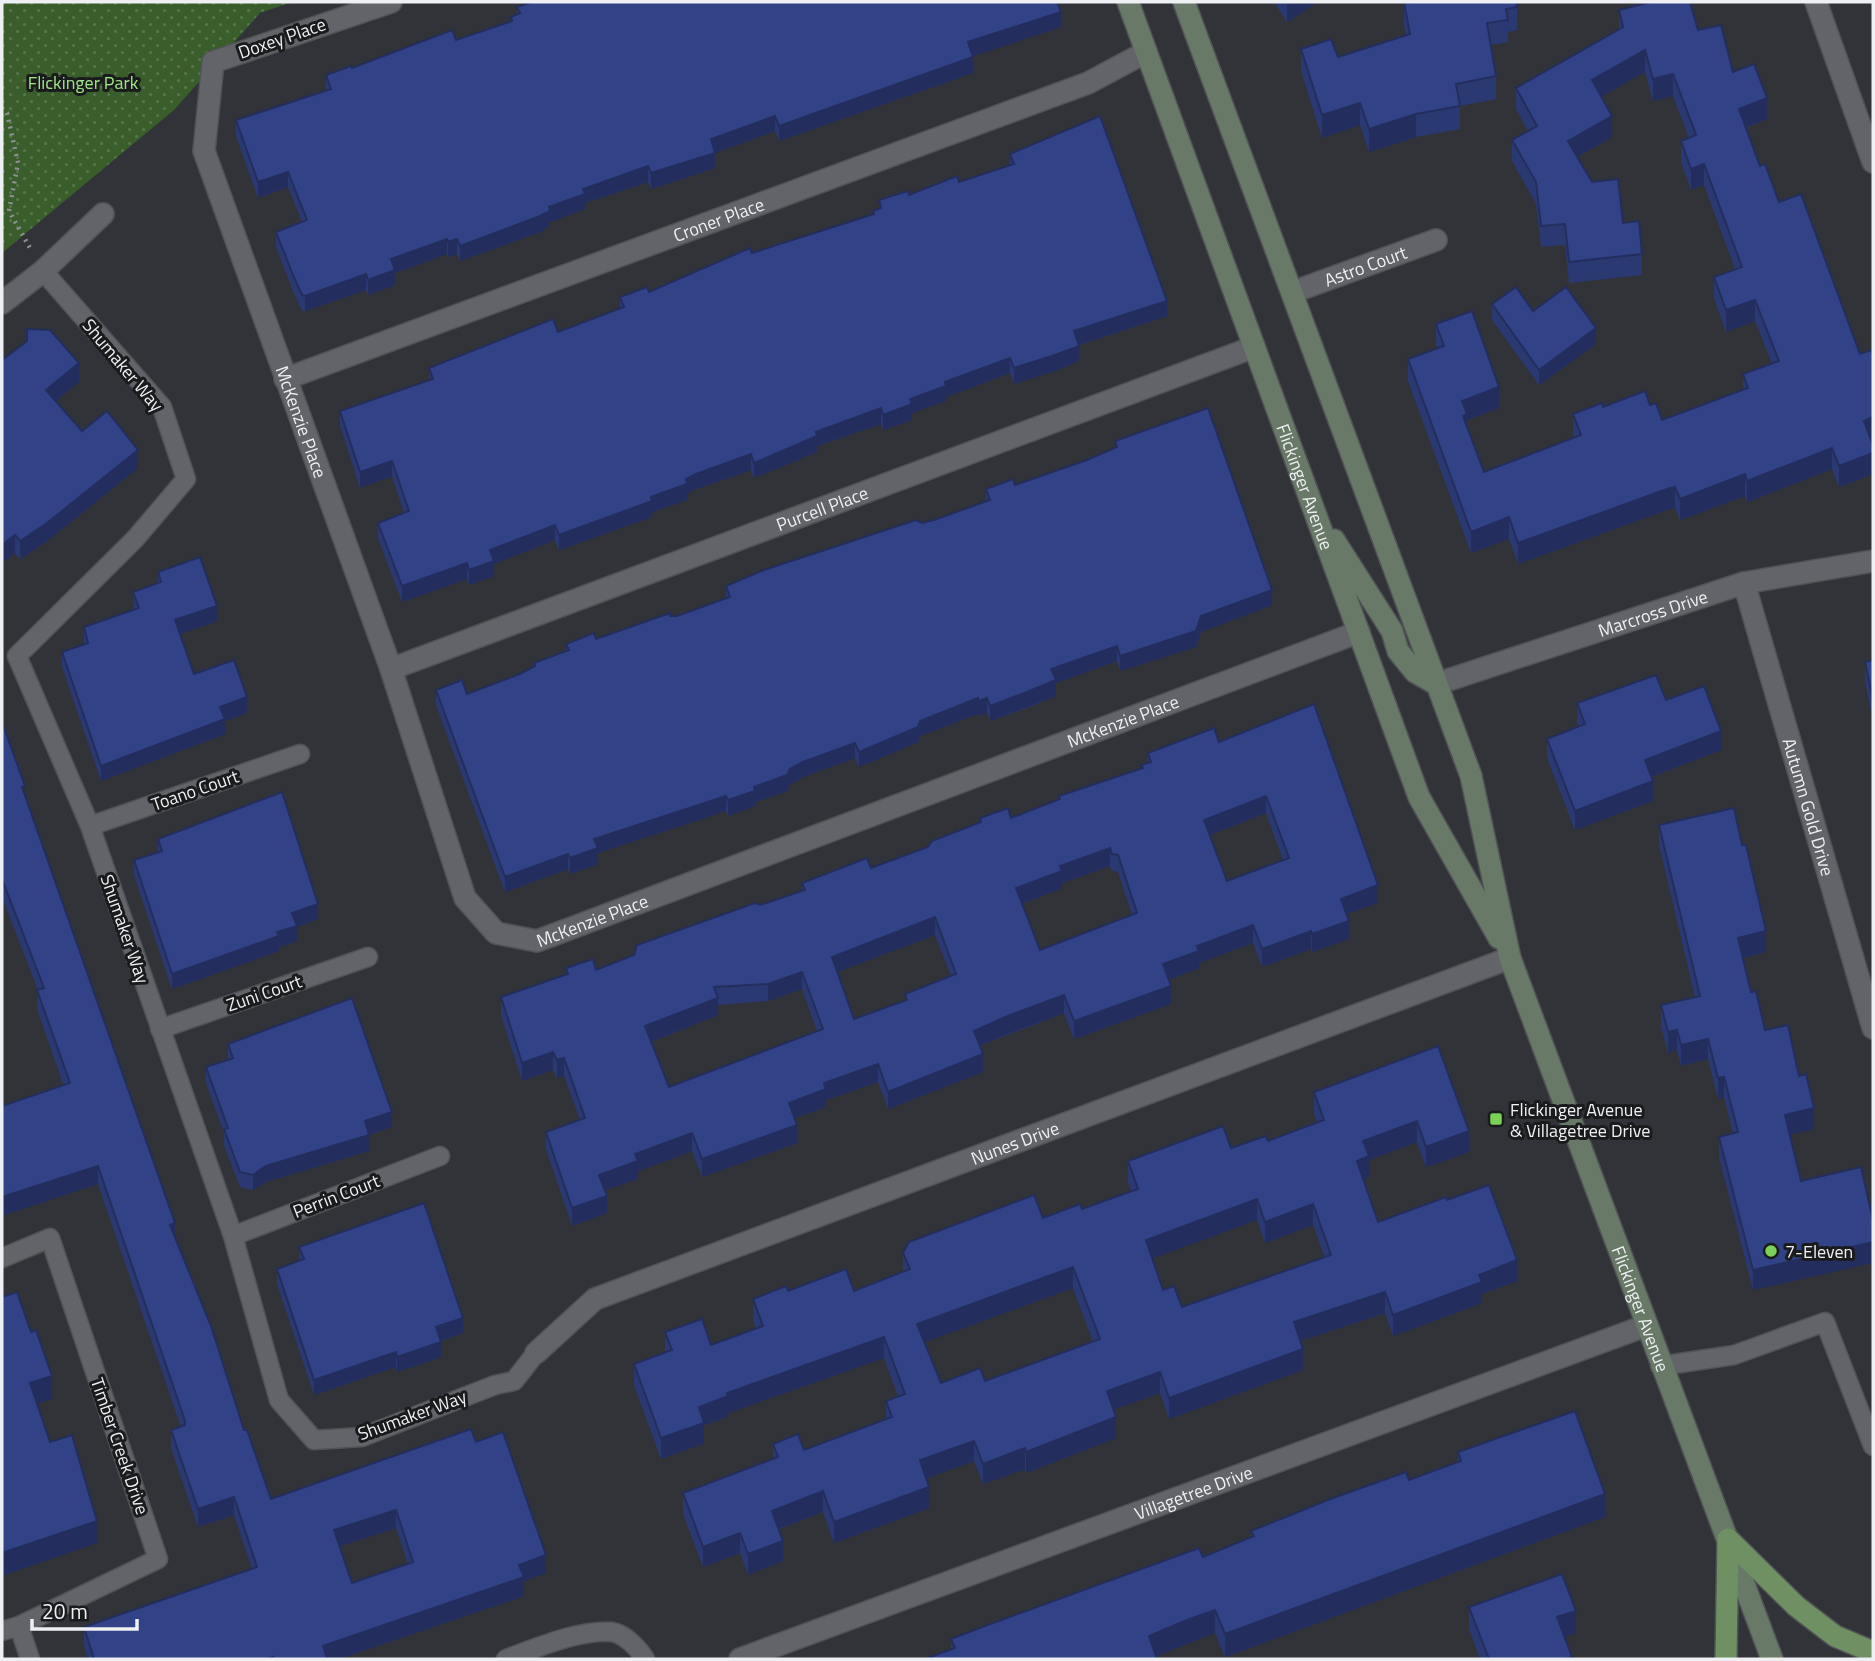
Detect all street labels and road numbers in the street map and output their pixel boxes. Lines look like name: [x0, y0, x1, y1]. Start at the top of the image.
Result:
street label: Doxey Place: [235, 10, 329, 66]
street label: Croner Place: [669, 190, 768, 248]
street label: Astro Court: [1320, 238, 1411, 293]
street label: Shumaker Way: [76, 313, 170, 418]
street label: McKenzie Place: [269, 362, 334, 481]
street label: Flickinger Avenue: [1270, 420, 1341, 553]
street label: Purcell Place: [772, 479, 872, 538]
street label: Marcross Drive: [1594, 582, 1711, 644]
street label: McKenzie Place: [1063, 687, 1183, 754]
street label: Autumn Gold Drive: [1776, 735, 1842, 879]
street label: Toano Court: [148, 762, 243, 818]
street label: Shumaker Way: [94, 871, 156, 988]
street label: McKenzie Place: [532, 887, 652, 954]
street label: Zuni Court: [223, 967, 306, 1018]
street label: Nunes Drive: [967, 1114, 1063, 1171]
street label: Perrin Court: [289, 1167, 384, 1225]
street label: Flickinger Avenue: [1605, 1242, 1677, 1376]
street label: Timber Creek Drive: [84, 1374, 156, 1518]
street label: Shumaker Way: [354, 1383, 470, 1447]
street label: Villagetree Drive: [1130, 1458, 1256, 1526]

